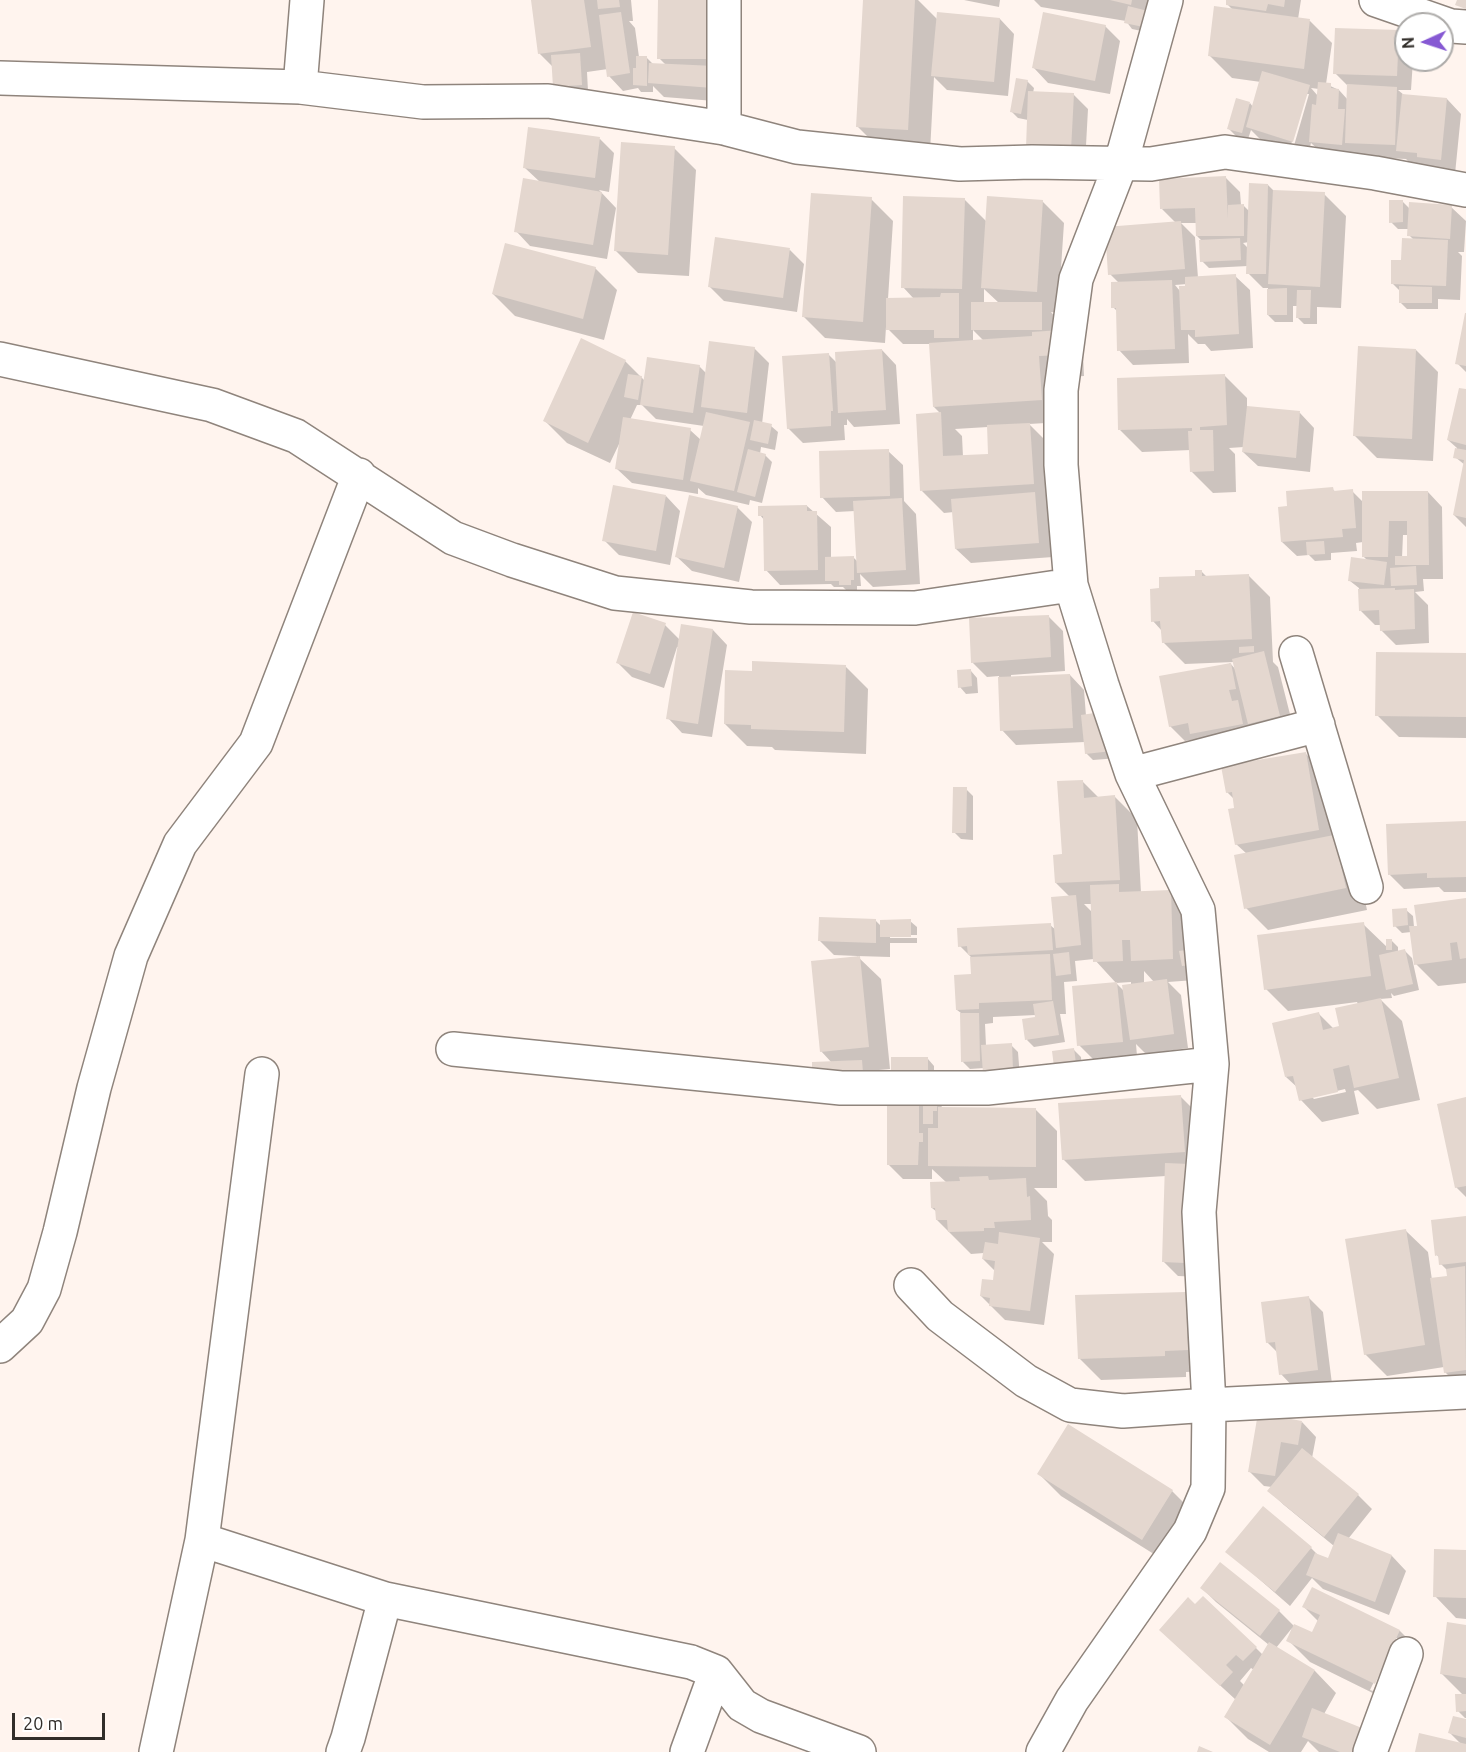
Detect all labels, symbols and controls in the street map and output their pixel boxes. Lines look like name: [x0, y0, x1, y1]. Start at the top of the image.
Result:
north arrow: [1394, 12, 1454, 72]
text: N: [1399, 36, 1417, 49]
scale bar: [15, 1701, 108, 1739]
text: 20 m: [23, 1713, 63, 1733]

